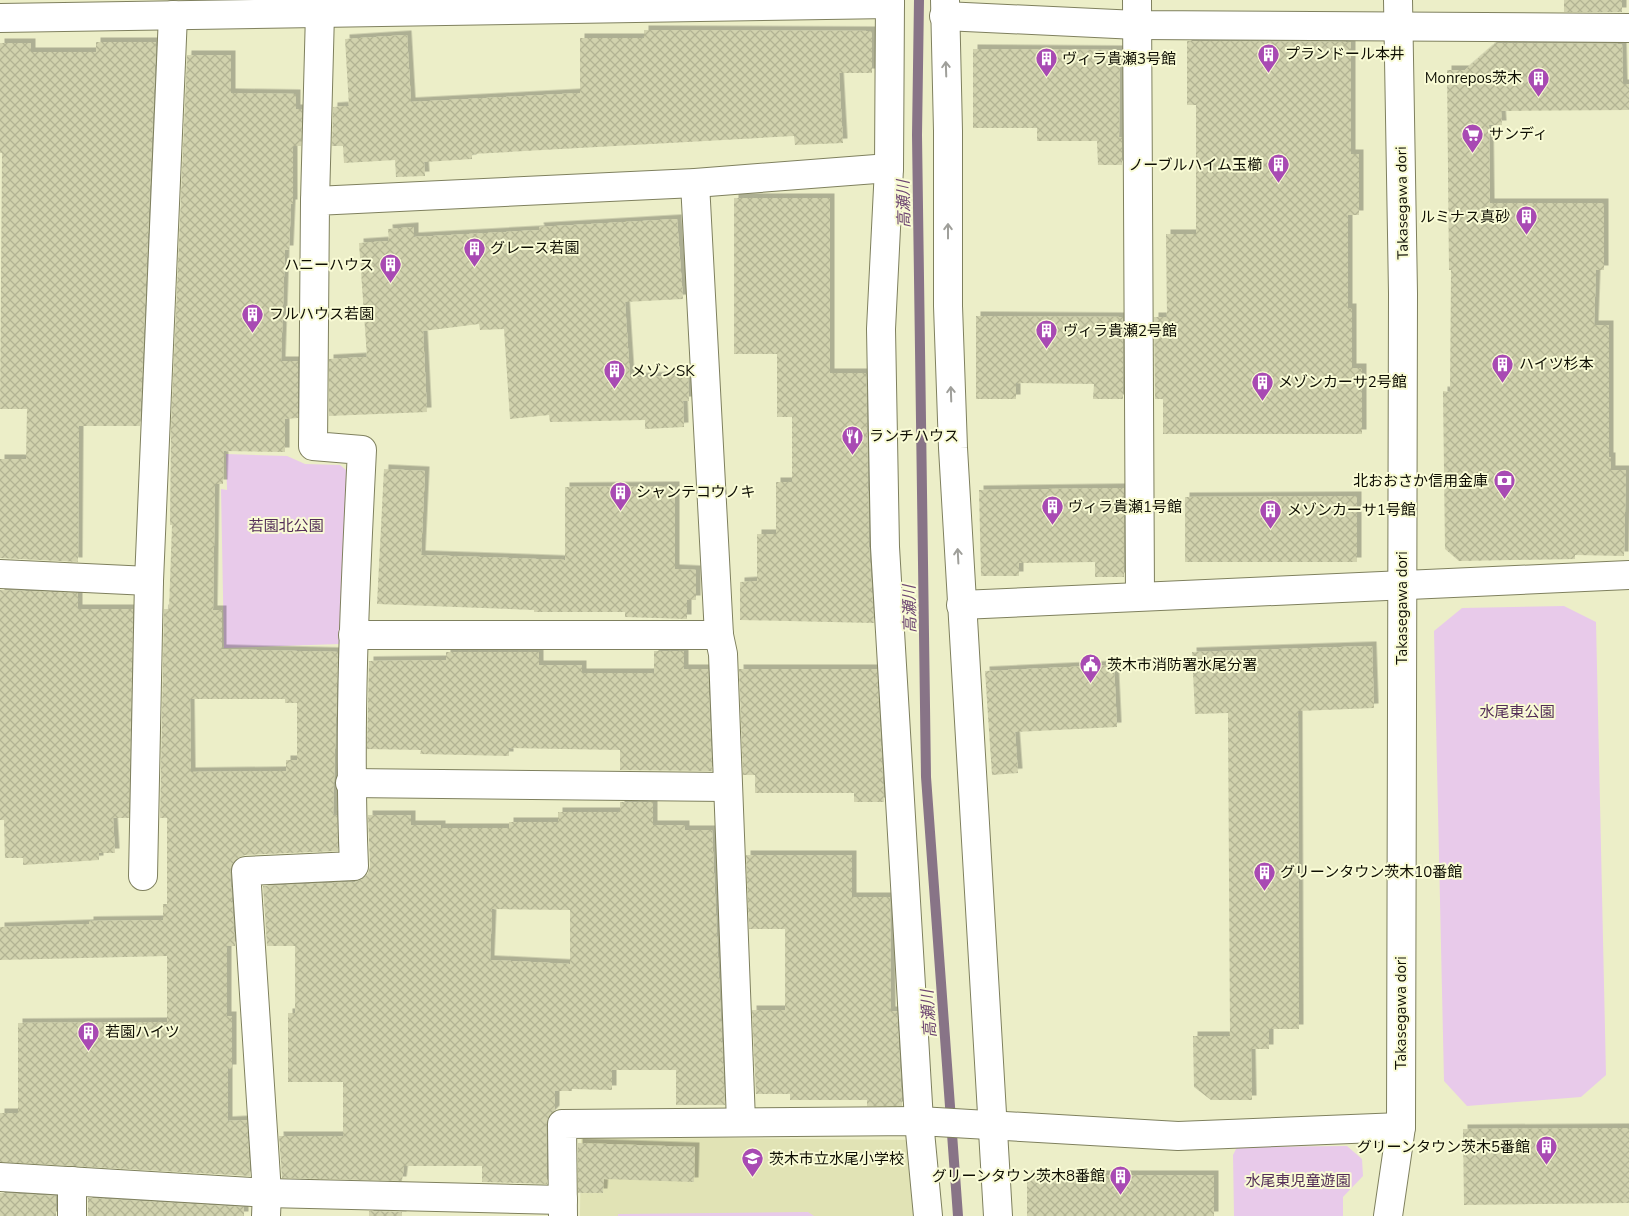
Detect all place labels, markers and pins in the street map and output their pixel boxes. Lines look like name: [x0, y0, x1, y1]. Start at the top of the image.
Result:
building icon: プランドール本井: [1257, 42, 1281, 73]
place label: プランドール本井: [1285, 44, 1405, 64]
building icon: ヴィラ貴瀬3号館: [1034, 47, 1058, 78]
place label: ヴィラ貴瀬3号館: [1062, 49, 1176, 69]
building icon: Monrepos茨木: [1526, 66, 1550, 97]
place label: Monrepos茨木: [1425, 68, 1522, 88]
supermarket icon: サンディ: [1461, 122, 1485, 153]
place label: サンディ: [1489, 124, 1548, 144]
building icon: ノーブルハイム玉櫛: [1266, 153, 1290, 184]
place label: ノーブルハイム玉櫛: [1128, 155, 1262, 175]
building icon: ルミナス真砂: [1514, 205, 1538, 236]
place label: ルミナス真砂: [1420, 207, 1510, 227]
building icon: グレース若園: [462, 236, 486, 267]
place label: グレース若園: [490, 238, 579, 258]
building icon: ハニーハウス: [378, 253, 402, 284]
place label: ハニーハウス: [284, 255, 374, 275]
building icon: フルハウス若園: [241, 302, 265, 333]
place label: フルハウス若園: [269, 304, 374, 324]
building icon: ヴィラ貴瀬2号館: [1035, 319, 1059, 350]
place label: ヴィラ貴瀬2号館: [1063, 321, 1177, 341]
building icon: ハイツ杉本: [1491, 352, 1515, 383]
place label: ハイツ杉本: [1519, 354, 1594, 374]
building icon: メゾンSK: [603, 359, 627, 390]
place label: メゾンSK: [631, 361, 695, 381]
building icon: メゾンカーサ2号館: [1250, 370, 1274, 401]
place label: メゾンカーサ2号館: [1278, 372, 1407, 392]
restaurant icon: ランチハウス: [841, 424, 865, 455]
place label: ランチハウス: [869, 426, 959, 446]
bank icon: 北おおさか信用金庫: [1492, 469, 1516, 500]
place label: 北おおさか信用金庫: [1353, 471, 1488, 491]
building icon: シャンテコウノキ: [608, 480, 632, 511]
place label: シャンテコウノキ: [636, 482, 755, 502]
building icon: ヴィラ貴瀬1号館: [1040, 495, 1064, 526]
place label: ヴィラ貴瀬1号館: [1068, 497, 1182, 517]
building icon: メゾンカーサ1号館: [1259, 498, 1283, 529]
place label: メゾンカーサ1号館: [1287, 500, 1416, 520]
public building icon: 茨木市消防署水尾分署: [1079, 653, 1103, 684]
place label: 茨木市消防署水尾分署: [1107, 655, 1257, 675]
building icon: グリーンタウン茨木10番館: [1252, 860, 1276, 891]
place label: グリーンタウン茨木10番館: [1280, 862, 1462, 882]
building icon: 若園ハイツ: [77, 1020, 101, 1051]
place label: 若園ハイツ: [105, 1022, 180, 1042]
building icon: グリーンタウン茨木5番館: [1534, 1135, 1558, 1166]
place label: グリーンタウン茨木5番館: [1357, 1137, 1530, 1157]
school or university icon: 茨木市立水尾小学校: [741, 1147, 765, 1178]
place label: 茨木市立水尾小学校: [769, 1149, 904, 1169]
building icon: グリーンタウン茨木8番館: [1109, 1164, 1133, 1195]
place label: グリーンタウン茨木8番館: [932, 1166, 1105, 1186]

